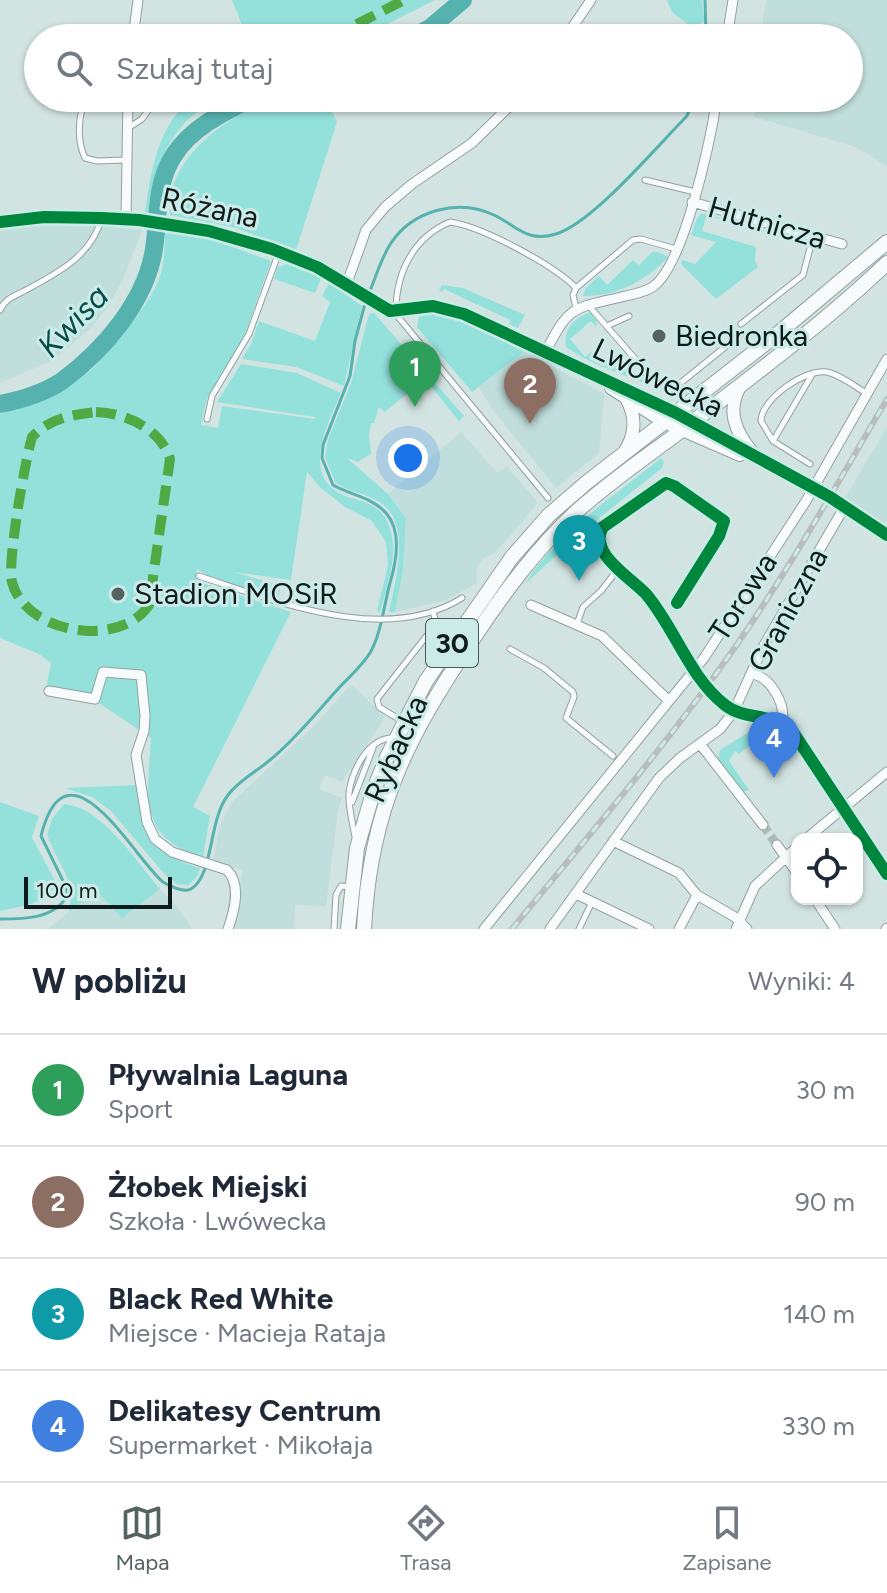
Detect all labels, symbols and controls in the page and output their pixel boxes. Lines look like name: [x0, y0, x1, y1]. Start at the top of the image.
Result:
search box: [24, 24, 863, 112]
icon: search: [52, 46, 96, 90]
text: Szukaj tutaj: [116, 50, 274, 87]
street label: Różana: [158, 179, 262, 236]
street label: Hutnicza: [704, 188, 830, 257]
water label: Kwisa: [30, 277, 116, 365]
place label: Biedronka: [675, 317, 808, 354]
marker: Biedronka: [650, 327, 668, 345]
street label: Lwówecka: [587, 330, 730, 425]
pin: 1: [389, 341, 441, 407]
pin: 2: [504, 358, 556, 424]
your location: [388, 438, 428, 478]
pin: 3: [553, 515, 605, 581]
street label: Graniczna: [740, 542, 836, 678]
street label: Torowa: [700, 546, 785, 648]
place label: Stadion MOSiR: [134, 575, 338, 612]
marker: Stadion MOSiR: [109, 585, 127, 603]
road number: 30: [426, 619, 478, 667]
street label: Rybacka: [356, 690, 435, 808]
pin: 4: [748, 712, 800, 778]
map controls: [791, 833, 863, 905]
button: locate: [791, 833, 863, 905]
scale bar: [24, 873, 172, 909]
text: 100 m: [36, 877, 97, 904]
text: W pobliżu: [32, 961, 187, 1002]
text: Wyniki: 4: [748, 965, 855, 997]
text: Pływalnia Laguna: [108, 1056, 348, 1093]
text: 1: [53, 1074, 63, 1106]
text: 30 m: [796, 1074, 855, 1106]
text: Sport: [108, 1093, 173, 1125]
text: Żłobek Miejski: [108, 1168, 308, 1205]
text: 2: [50, 1186, 66, 1218]
text: 90 m: [795, 1186, 855, 1218]
text: Szkoła · Lwówecka: [108, 1205, 326, 1237]
text: Black Red White: [108, 1280, 333, 1317]
text: 3: [51, 1298, 65, 1330]
text: 140 m: [783, 1298, 855, 1330]
text: Miejsce · Macieja Rataja: [108, 1317, 386, 1349]
text: Delikatesy Centrum: [108, 1392, 381, 1429]
text: 4: [50, 1410, 66, 1442]
text: 330 m: [781, 1410, 855, 1442]
text: Supermarket · Mikołaja: [108, 1429, 373, 1461]
tab: Mapa: [115, 1501, 169, 1576]
tab: Trasa: [400, 1501, 452, 1576]
tab: Zapisane: [682, 1501, 772, 1576]

